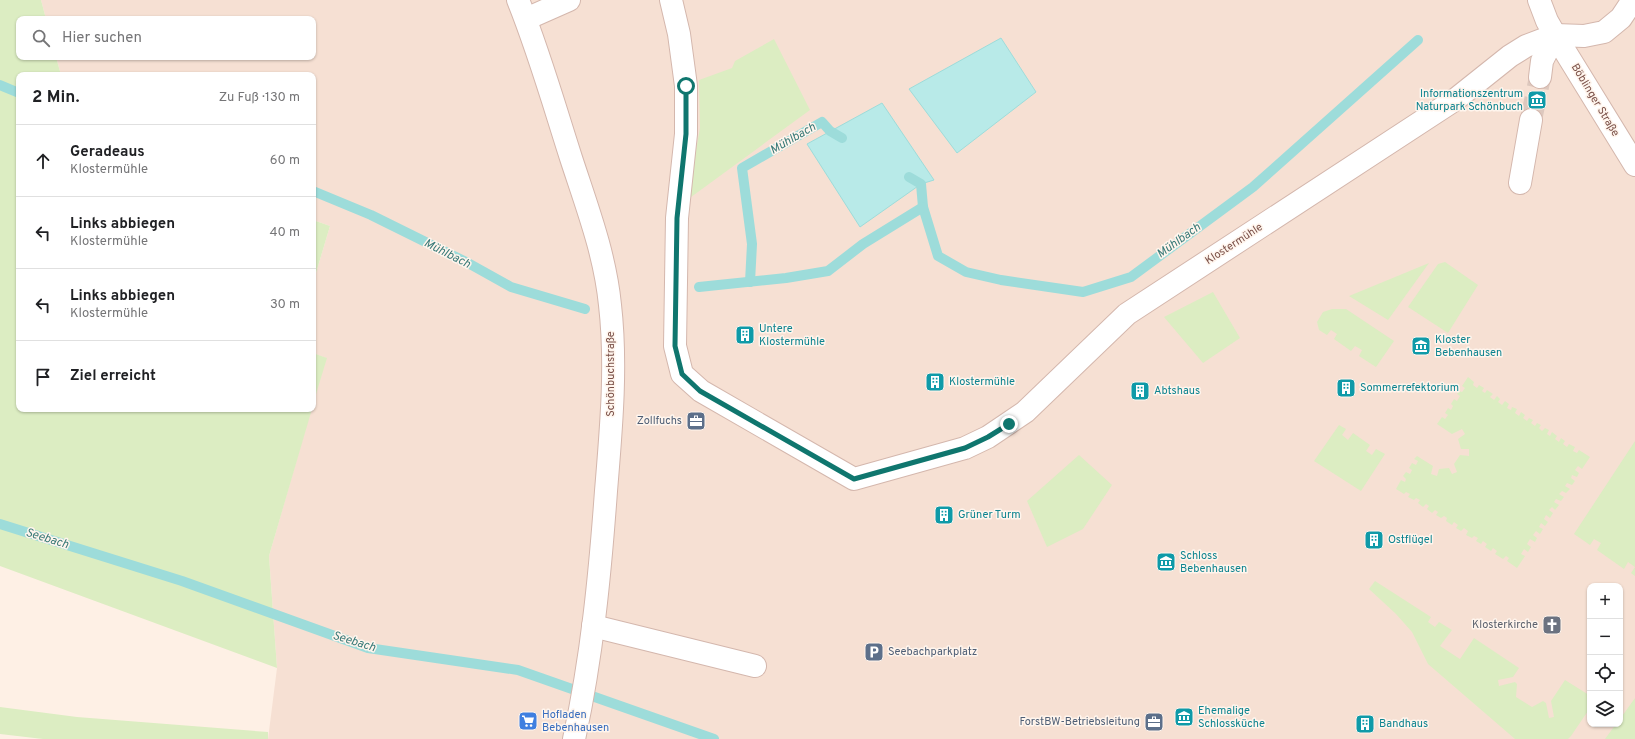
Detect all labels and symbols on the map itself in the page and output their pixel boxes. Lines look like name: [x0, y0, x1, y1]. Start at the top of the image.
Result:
street label: Böblinger Straße: [1568, 61, 1622, 139]
route start: [677, 77, 695, 95]
place label: Informationszentrum Naturpark Schönbuch: [1416, 87, 1523, 114]
museum icon: Informationszentrum Naturpark Schönbuch: [1526, 89, 1548, 111]
water label: Mühlbach: [767, 119, 819, 159]
water label: Mühlbach: [1154, 219, 1204, 262]
street label: Klostermühle: [1202, 220, 1266, 268]
water label: Mühlbach: [421, 235, 474, 273]
place label: Untere Klostermühle: [759, 322, 825, 349]
building icon: Untere Klostermühle: [734, 324, 756, 346]
street label: Schönbuchstraße: [604, 331, 618, 417]
place label: Kloster Bebenhausen: [1435, 333, 1502, 360]
museum icon: Kloster Bebenhausen: [1410, 335, 1432, 357]
building icon: Klostermühle: [924, 371, 946, 393]
place label: Klostermühle: [949, 375, 1015, 389]
building icon: Sommerrefektorium: [1335, 377, 1357, 399]
building icon: Abtshaus: [1129, 380, 1151, 402]
place label: Sommerrefektorium: [1360, 381, 1459, 395]
place label: Abtshaus: [1154, 384, 1200, 398]
office icon: Zollfuchs: [685, 410, 707, 432]
place label: Zollfuchs: [637, 414, 682, 428]
route end: [1000, 415, 1018, 433]
building icon: Grüner Turm: [933, 504, 955, 526]
place label: Grüner Turm: [958, 508, 1021, 522]
water label: Seebach: [23, 525, 71, 553]
building icon: Ostflügel: [1363, 529, 1385, 551]
place label: Ostflügel: [1388, 533, 1433, 547]
place label: Schloss Bebenhausen: [1180, 549, 1247, 576]
museum icon: Schloss Bebenhausen: [1155, 551, 1177, 573]
church icon: Klosterkirche: [1541, 614, 1563, 636]
place label: Klosterkirche: [1472, 618, 1538, 632]
water label: Seebach: [330, 628, 378, 656]
parking icon: Seebachparkplatz: [863, 641, 885, 663]
place label: Seebachparkplatz: [888, 645, 977, 659]
place label: Ehemalige Schlossküche: [1198, 704, 1265, 731]
museum icon: Ehemalige Schlossküche: [1173, 706, 1195, 728]
place label: Hofladen Bebenhausen: [542, 708, 609, 735]
supermarket icon: Hofladen Bebenhausen: [517, 710, 539, 732]
office icon: ForstBW-Betriebsleitung: [1143, 711, 1165, 733]
building icon: Bandhaus: [1354, 713, 1376, 735]
place label: ForstBW-Betriebsleitung: [1019, 715, 1140, 729]
place label: Bandhaus: [1379, 717, 1428, 731]

